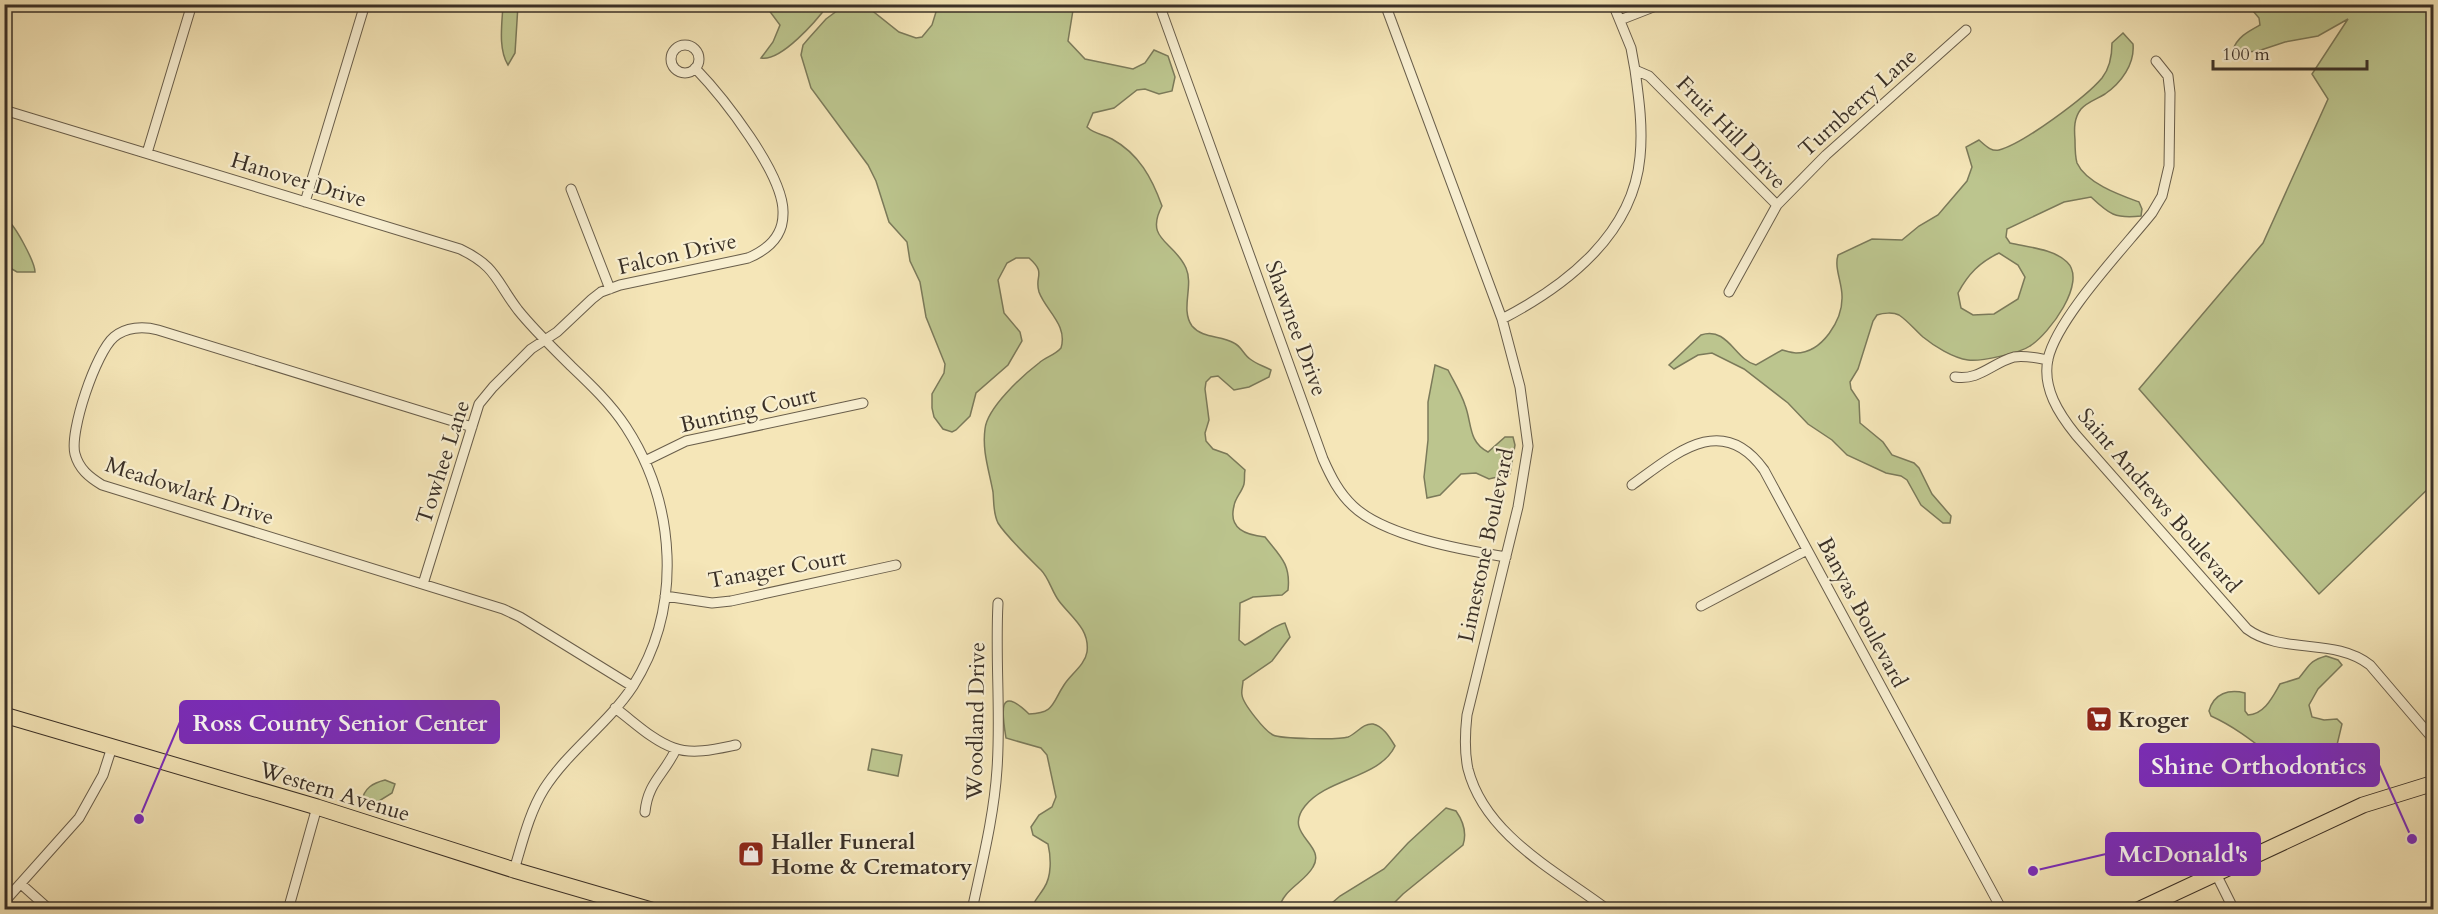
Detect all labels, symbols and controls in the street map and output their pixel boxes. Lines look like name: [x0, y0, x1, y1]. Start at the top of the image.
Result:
scale bar: [2213, 33, 2368, 71]
street label: Turnberry Lane: [1792, 42, 1923, 164]
text: 100 m: [2222, 42, 2270, 67]
street label: Fruit Hill Drive: [1670, 70, 1793, 196]
street label: Hanover Drive: [227, 145, 370, 215]
street label: Falcon Drive: [615, 226, 740, 282]
street label: Shawnee Drive: [1258, 257, 1334, 400]
street label: Bunting Court: [677, 380, 819, 440]
street label: Towhee Lane: [409, 396, 477, 528]
street label: Saint Andrews Boulevard: [2071, 402, 2248, 600]
street label: Limestone Boulevard: [1451, 445, 1521, 645]
street label: Meadowlark Drive: [102, 450, 278, 532]
street label: Banyas Boulevard: [1810, 532, 1915, 693]
street label: Tanager Court: [706, 542, 849, 596]
street label: Woodland Drive: [960, 642, 992, 801]
callout: Ross County Senior Center: [180, 701, 499, 743]
supermarket icon: Kroger: [2084, 704, 2114, 734]
place label: Kroger: [2118, 705, 2189, 735]
text: Ross County Senior Center: [193, 707, 488, 740]
callout: Shine Orthodontics: [2140, 744, 2379, 786]
text: Shine Orthodontics: [2151, 750, 2367, 783]
street label: Western Avenue: [255, 754, 414, 829]
place label: Haller Funeral Home & Crematory: [771, 827, 973, 882]
callout: McDonald's: [2106, 833, 2260, 875]
text: McDonald's: [2118, 838, 2248, 871]
shop icon: Haller Funeral Home & Crematory: [736, 839, 766, 869]

